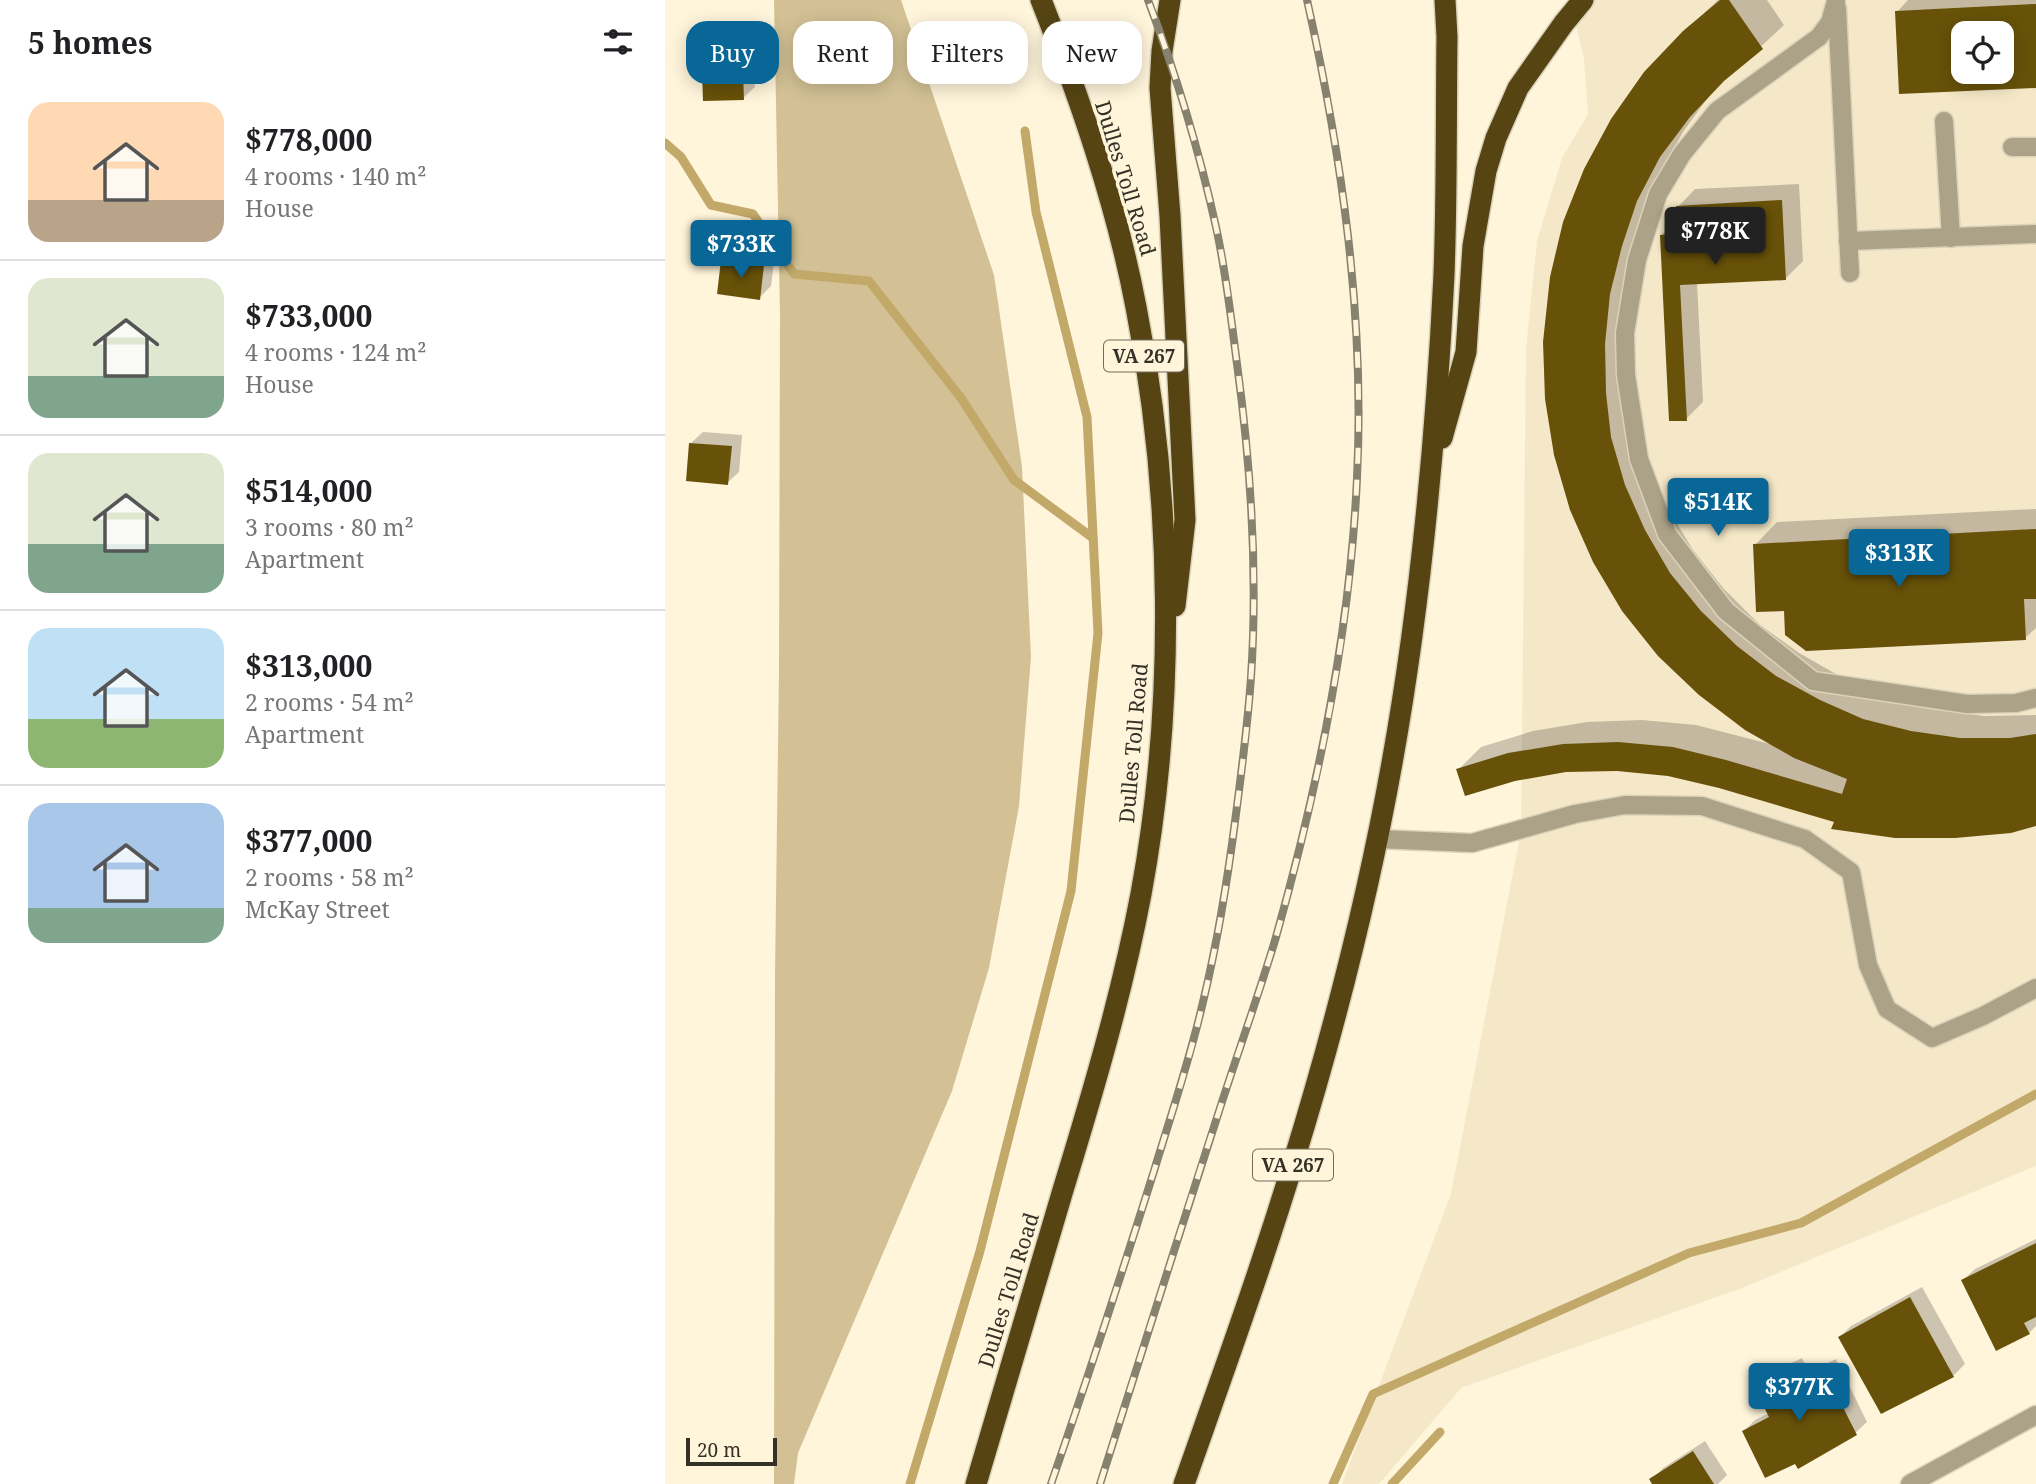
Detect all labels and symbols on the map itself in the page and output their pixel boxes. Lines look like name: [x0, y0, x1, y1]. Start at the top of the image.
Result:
street label: Dulles Toll Road: [1089, 97, 1163, 259]
pin: $778K: [1666, 208, 1764, 267]
pin: $733K: [692, 220, 790, 280]
road number: VA 267: [1104, 340, 1184, 372]
pin: $514K: [1669, 478, 1767, 538]
pin: $313K: [1850, 530, 1948, 589]
street label: Dulles Toll Road: [1112, 662, 1154, 824]
road number: VA 267: [1253, 1149, 1333, 1180]
street label: Dulles Toll Road: [971, 1209, 1045, 1371]
pin: $377K: [1750, 1364, 1848, 1423]
scale bar: [686, 1435, 777, 1467]

